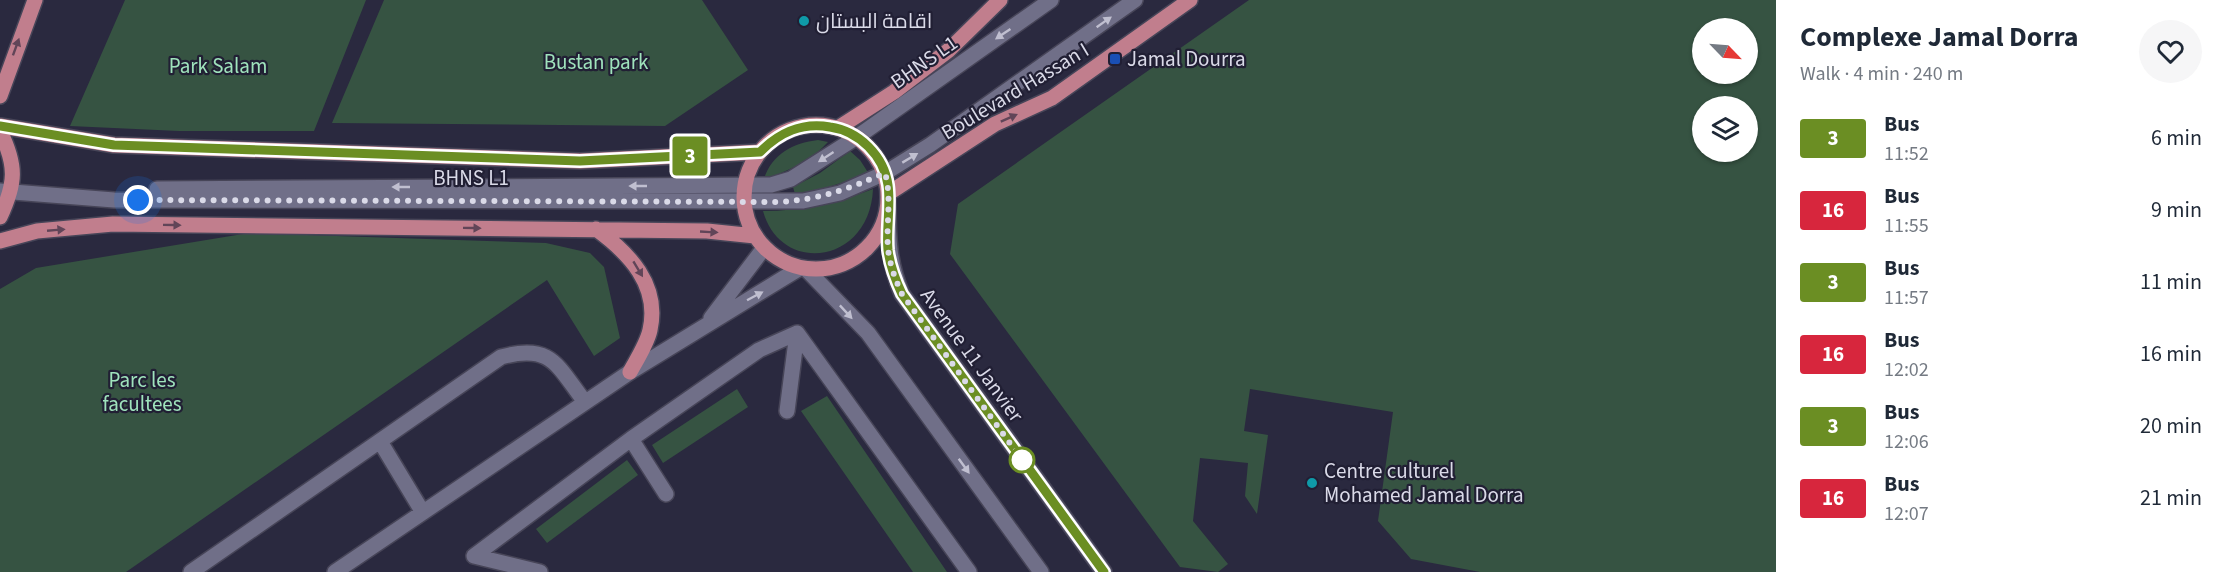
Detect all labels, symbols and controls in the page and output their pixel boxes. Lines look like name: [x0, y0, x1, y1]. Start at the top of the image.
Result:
place label: اقامة البستان: [816, 6, 932, 36]
marker: اقامة البستان: [797, 14, 811, 28]
one-way arrow: [1096, 17, 1112, 28]
text: Complexe Jamal Dorra: [1800, 17, 2079, 57]
north arrow: [1692, 18, 1758, 84]
map controls: [1692, 18, 1758, 162]
button: heart: [2139, 20, 2202, 83]
street label: BHNS L1: [884, 28, 964, 96]
one-way arrow: [996, 28, 1012, 40]
street label: Boulevard Hassan I: [935, 35, 1095, 147]
one-way arrow: [12, 38, 22, 56]
place label: Jamal Dourra: [1127, 44, 1246, 74]
park label: Bustan park: [544, 47, 649, 77]
park label: Park Salam: [169, 51, 267, 81]
marker: Jamal Dourra: [1108, 52, 1122, 66]
text: Walk · 4 min · 240 m: [1800, 60, 1963, 88]
button: layers: [1692, 96, 1758, 162]
text: Bus: [1884, 108, 1920, 140]
one-way arrow: [1001, 113, 1019, 123]
text: 6 min: [2151, 122, 2202, 154]
text: 3: [1827, 123, 1839, 153]
line badge: 3: [670, 136, 710, 176]
text: 11:52: [1884, 140, 1929, 168]
text: 3: [684, 141, 696, 171]
one-way arrow: [818, 151, 834, 162]
one-way arrow: [902, 152, 918, 163]
street label: BHNS L1: [433, 163, 509, 193]
text: Bus: [1884, 180, 1920, 212]
one-way arrow: [629, 181, 648, 191]
one-way arrow: [392, 182, 411, 192]
your location: [123, 185, 153, 215]
text: 9 min: [2151, 194, 2202, 226]
text: 16: [1822, 195, 1844, 225]
text: 11:55: [1884, 212, 1929, 240]
one-way arrow: [162, 220, 181, 230]
one-way arrow: [462, 223, 481, 233]
one-way arrow: [47, 225, 66, 235]
one-way arrow: [699, 227, 718, 236]
text: Bus: [1884, 252, 1920, 284]
one-way arrow: [633, 261, 643, 278]
text: 11 min: [2140, 266, 2202, 298]
text: 3: [1827, 267, 1839, 297]
street label: Avenue 11 Janvier: [913, 282, 1031, 429]
text: 11:57: [1884, 284, 1929, 312]
one-way arrow: [747, 291, 764, 300]
one-way arrow: [839, 304, 853, 318]
text: Bus: [1884, 324, 1920, 356]
text: 16 min: [2140, 338, 2202, 370]
text: 16: [1822, 339, 1844, 369]
text: 12:02: [1884, 356, 1929, 384]
park label: Parc les facultees: [102, 365, 182, 419]
text: Bus: [1884, 396, 1920, 428]
text: 20 min: [2140, 410, 2202, 442]
text: 3: [1827, 411, 1839, 441]
text: 12:06: [1884, 428, 1929, 456]
unlabelled marker: [1009, 447, 1035, 473]
place label: Centre culturel Mohamed Jamal Dorra: [1324, 456, 1524, 510]
one-way arrow: [958, 459, 970, 474]
text: Bus: [1884, 468, 1920, 500]
marker: Centre culturel Mohamed Jamal Dorra: [1305, 476, 1319, 490]
text: 21 min: [2140, 482, 2202, 514]
text: 16: [1822, 483, 1844, 513]
text: 12:07: [1884, 500, 1929, 528]

